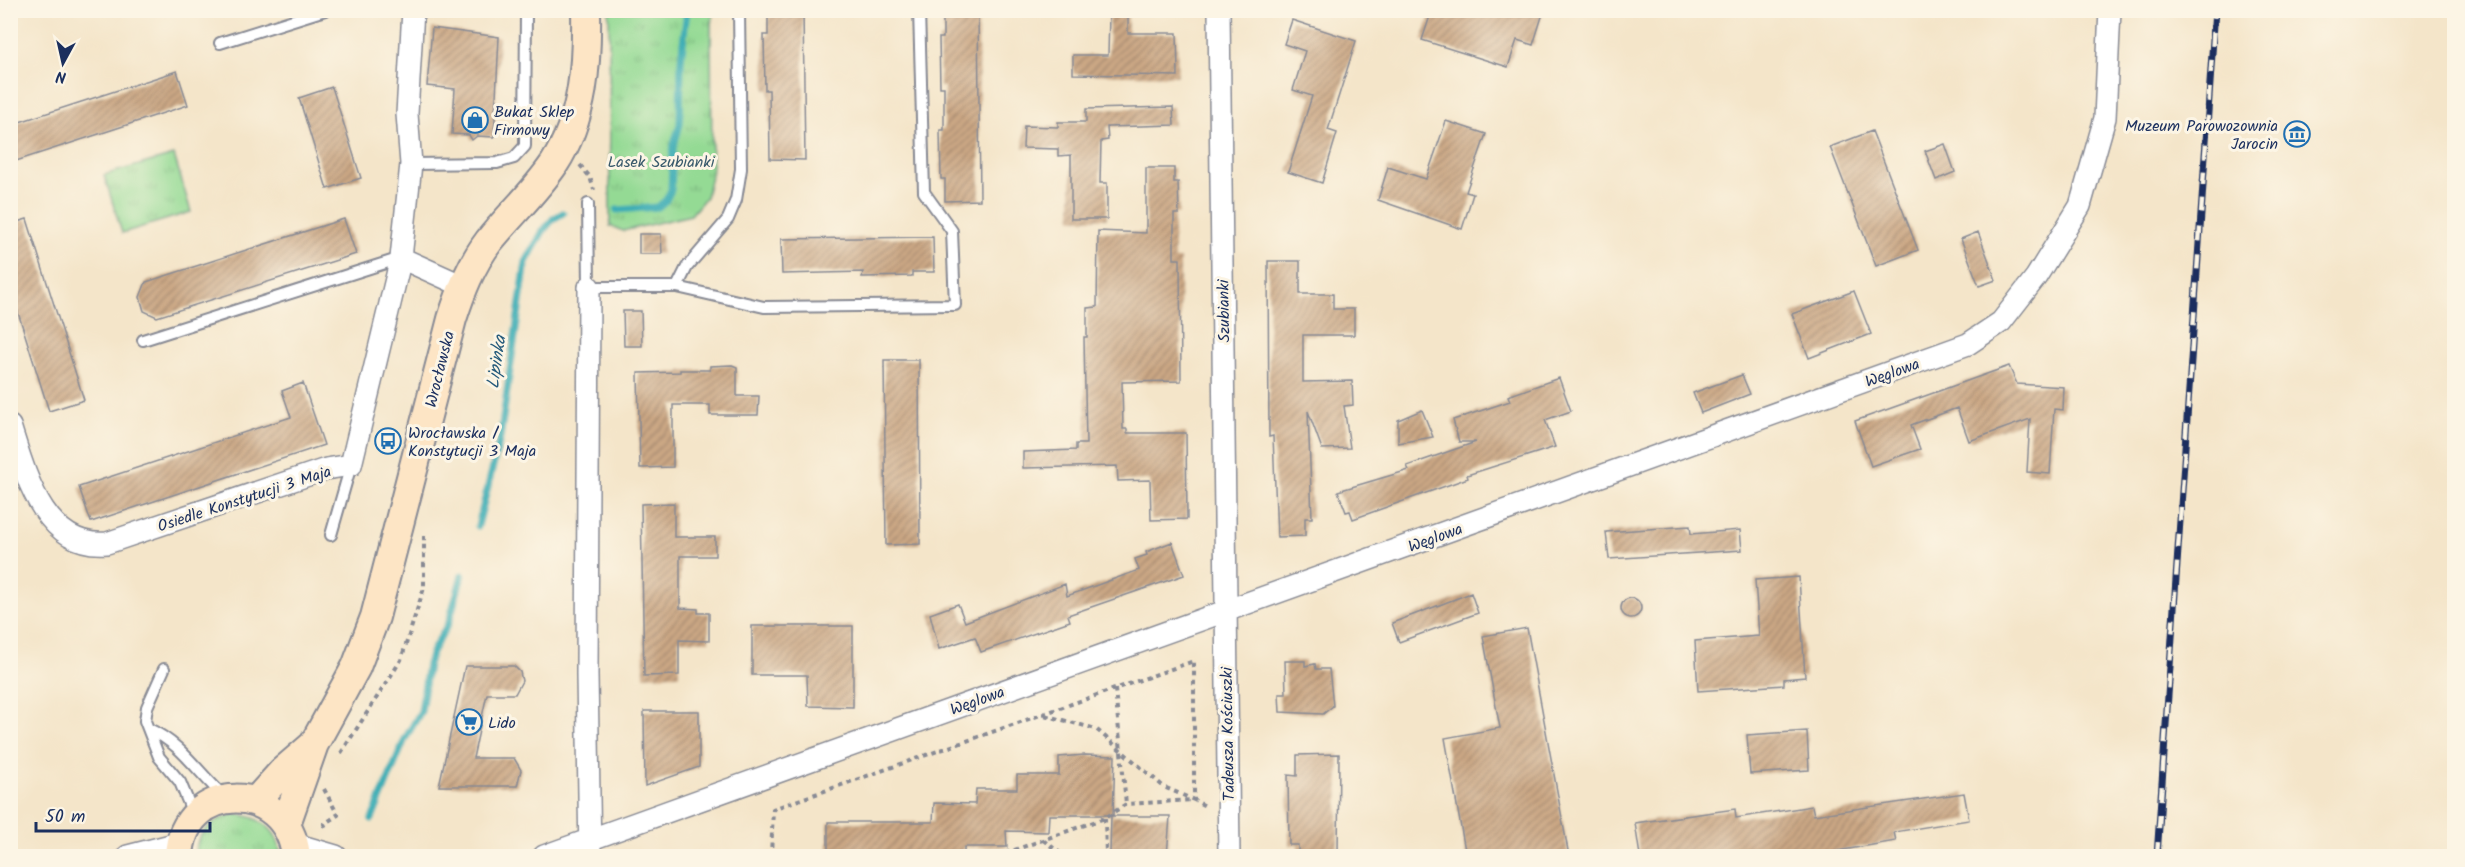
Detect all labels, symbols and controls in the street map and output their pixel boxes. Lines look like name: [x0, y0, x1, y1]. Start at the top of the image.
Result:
north arrow: [33, 33, 93, 93]
text: N: [54, 63, 68, 89]
place label: Bukat Sklep Firmowy: [494, 100, 575, 143]
shop icon: Bukat Sklep Firmowy: [460, 105, 490, 135]
place label: Muzeum Parowozownia Jarocin: [2125, 114, 2278, 157]
museum icon: Muzeum Parowozownia Jarocin: [2282, 119, 2312, 149]
park label: Lasek Szubianki: [608, 150, 716, 175]
street label: Szubianki: [1211, 278, 1238, 343]
street label: Wrocławska: [419, 328, 462, 410]
water label: Lipinka: [479, 332, 516, 391]
street label: Węglowa: [1862, 352, 1923, 395]
place label: Wrocławska / Konstytucji 3 Maja: [408, 421, 536, 464]
bus stop icon: Wrocławska / Konstytucji 3 Maja: [373, 426, 403, 456]
street label: Osiedle Konstytucji 3 Maja: [154, 460, 335, 539]
street label: Węglowa: [1405, 517, 1466, 560]
street label: Tadeusza Kościuszki: [1215, 666, 1242, 801]
street label: Węglowa: [947, 680, 1008, 723]
supermarket icon: Lido: [454, 707, 484, 737]
place label: Lido: [488, 711, 516, 736]
scale bar: [36, 795, 210, 833]
text: 50 m: [45, 803, 85, 832]

